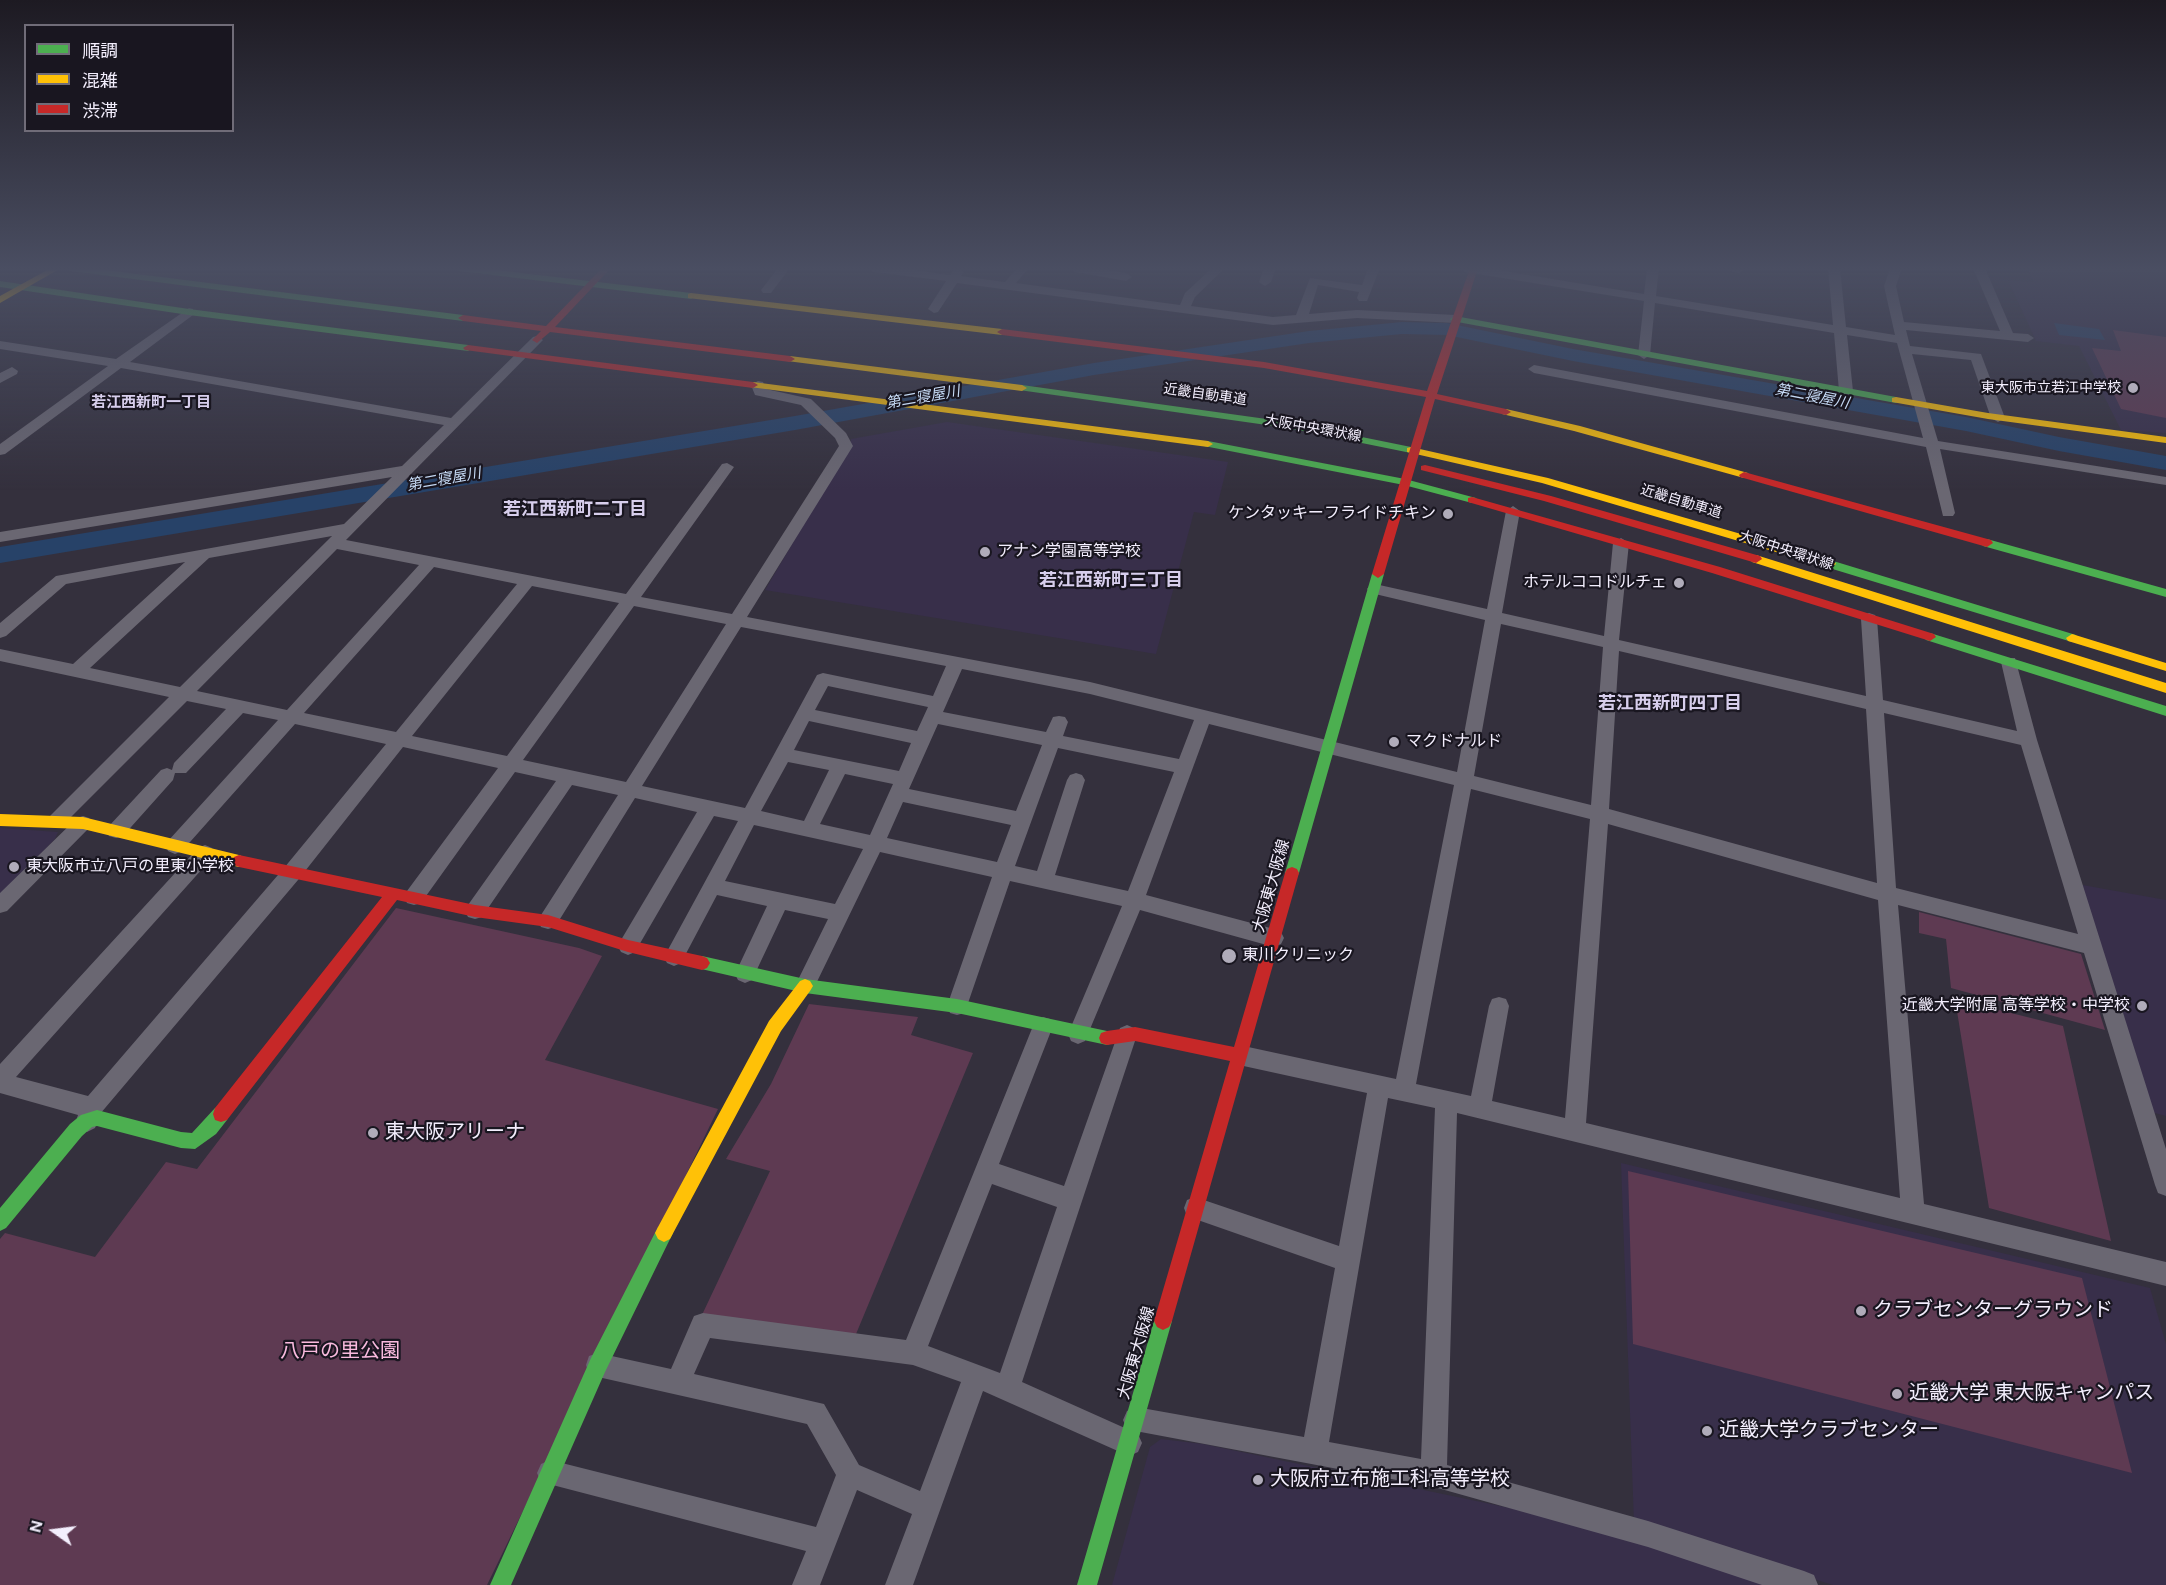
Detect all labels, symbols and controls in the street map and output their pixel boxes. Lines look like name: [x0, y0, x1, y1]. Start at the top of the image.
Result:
legend: [24, 24, 234, 132]
text: 順調: [82, 39, 118, 63]
text: 混雑: [82, 69, 118, 93]
text: 渋滞: [82, 99, 118, 123]
place label: 東大阪市立若江中学校: [1981, 380, 2121, 396]
street label: 近畿自動車道: [1162, 381, 1248, 409]
water label: 第二寝屋川: [1773, 381, 1851, 413]
marker: 東大阪市立若江中学校: [2126, 381, 2140, 395]
water label: 第二寝屋川: [885, 383, 961, 413]
district label: 若江西新町一丁目: [91, 394, 211, 412]
street label: 大阪中央環状線: [1263, 412, 1363, 446]
water label: 第二寝屋川: [406, 465, 482, 495]
street label: 近畿自動車道: [1638, 482, 1724, 522]
district label: 若江西新町二丁目: [503, 499, 647, 521]
place label: ケンタッキーフライドチキン: [1228, 504, 1436, 524]
marker: ケンタッキーフライドチキン: [1441, 507, 1455, 521]
street label: 大阪中央環状線: [1737, 528, 1835, 574]
place label: アナン学園高等学校: [997, 542, 1141, 562]
marker: アナン学園高等学校: [978, 545, 992, 559]
district label: 若江西新町三丁目: [1039, 570, 1183, 592]
place label: ホテルココドルチェ: [1523, 573, 1667, 593]
marker: ホテルココドルチェ: [1672, 576, 1686, 590]
district label: 若江西新町四丁目: [1598, 693, 1742, 715]
place label: マクドナルド: [1406, 732, 1502, 752]
marker: マクドナルド: [1387, 735, 1401, 749]
street label: 大阪東大阪線: [1250, 837, 1294, 935]
place label: 東大阪市立八戸の里東小学校: [26, 857, 234, 877]
marker: 東大阪市立八戸の里東小学校: [7, 860, 21, 874]
place label: 東川クリニック: [1242, 946, 1354, 966]
marker: 東川クリニック: [1220, 947, 1238, 965]
place label: 近畿大学附属 高等学校・中学校: [1902, 996, 2130, 1016]
marker: 近畿大学附属 高等学校・中学校: [2135, 999, 2149, 1013]
place label: 東大阪アリーナ: [385, 1121, 525, 1145]
marker: 東大阪アリーナ: [366, 1126, 380, 1140]
place label: クラブセンターグラウンド: [1873, 1299, 2113, 1323]
street label: 大阪東大阪線: [1115, 1304, 1159, 1402]
marker: クラブセンターグラウンド: [1854, 1304, 1868, 1318]
park label: 八戸の里公園: [280, 1340, 400, 1364]
place label: 近畿大学 東大阪キャンパス: [1909, 1382, 2154, 1406]
marker: 近畿大学 東大阪キャンパス: [1890, 1387, 1904, 1401]
place label: 近畿大学クラブセンター: [1719, 1419, 1939, 1443]
marker: 近畿大学クラブセンター: [1700, 1424, 1714, 1438]
place label: 大阪府立布施工科高等学校: [1270, 1468, 1510, 1492]
marker: 大阪府立布施工科高等学校: [1251, 1473, 1265, 1487]
north arrow: [24, 1501, 84, 1561]
text: N: [24, 1518, 48, 1535]

